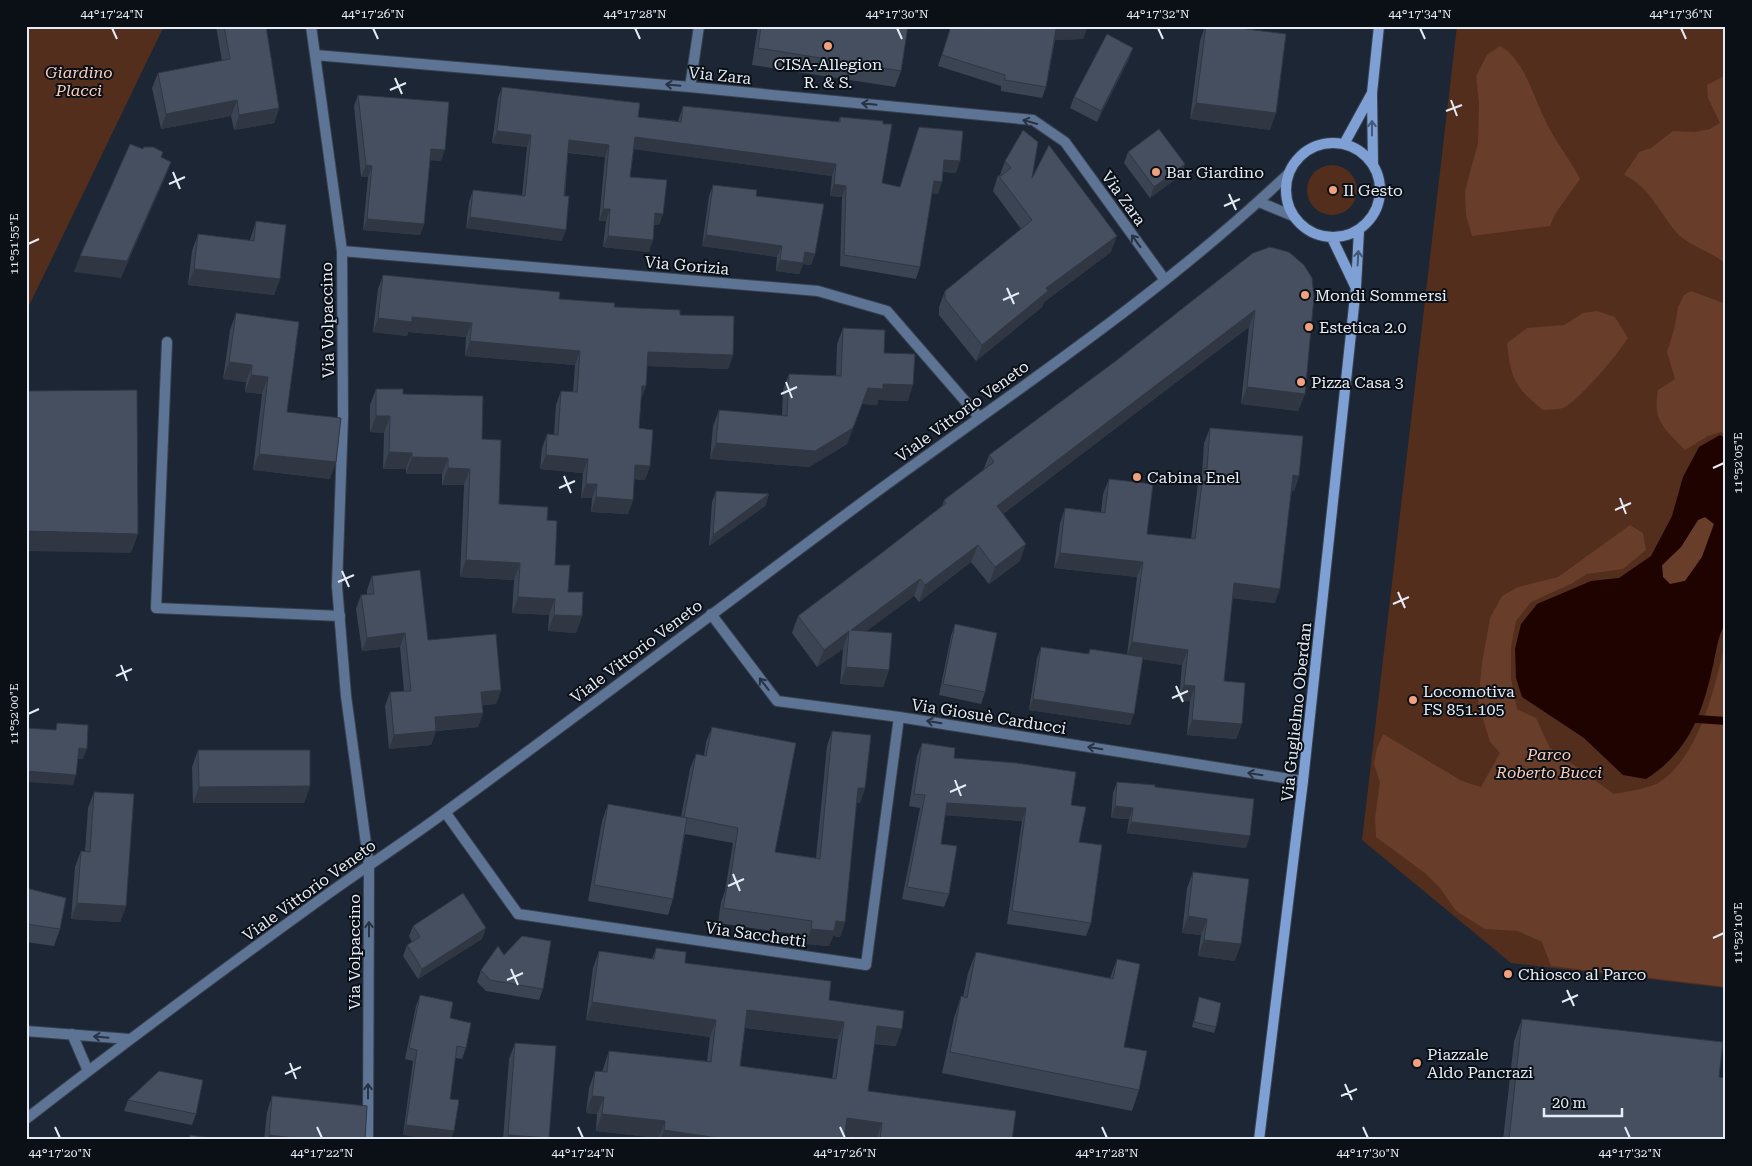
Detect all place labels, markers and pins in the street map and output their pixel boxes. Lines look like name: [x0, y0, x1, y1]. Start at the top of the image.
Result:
marker: CISA-Allegion R. & S.: [822, 40, 834, 52]
place label: CISA-Allegion R. & S.: [774, 55, 882, 92]
place label: Bar Giardino: [1166, 163, 1264, 182]
marker: Bar Giardino: [1150, 166, 1162, 178]
place label: Il Gesto: [1343, 181, 1403, 200]
marker: Il Gesto: [1327, 184, 1339, 196]
place label: Mondi Sommersi: [1315, 286, 1447, 305]
marker: Mondi Sommersi: [1299, 289, 1311, 301]
place label: Estetica 2.0: [1319, 318, 1406, 337]
marker: Estetica 2.0: [1303, 321, 1315, 333]
place label: Pizza Casa 3: [1311, 373, 1404, 392]
marker: Pizza Casa 3: [1295, 376, 1307, 388]
place label: Cabina Enel: [1147, 468, 1240, 487]
marker: Cabina Enel: [1131, 471, 1143, 483]
place label: Locomotiva FS 851.105: [1423, 682, 1515, 719]
marker: Locomotiva FS 851.105: [1407, 694, 1419, 706]
place label: Chiosco al Parco: [1518, 965, 1647, 984]
marker: Chiosco al Parco: [1502, 968, 1514, 980]
place label: Piazzale Aldo Pancrazi: [1427, 1045, 1533, 1082]
marker: Piazzale Aldo Pancrazi: [1411, 1057, 1423, 1069]

